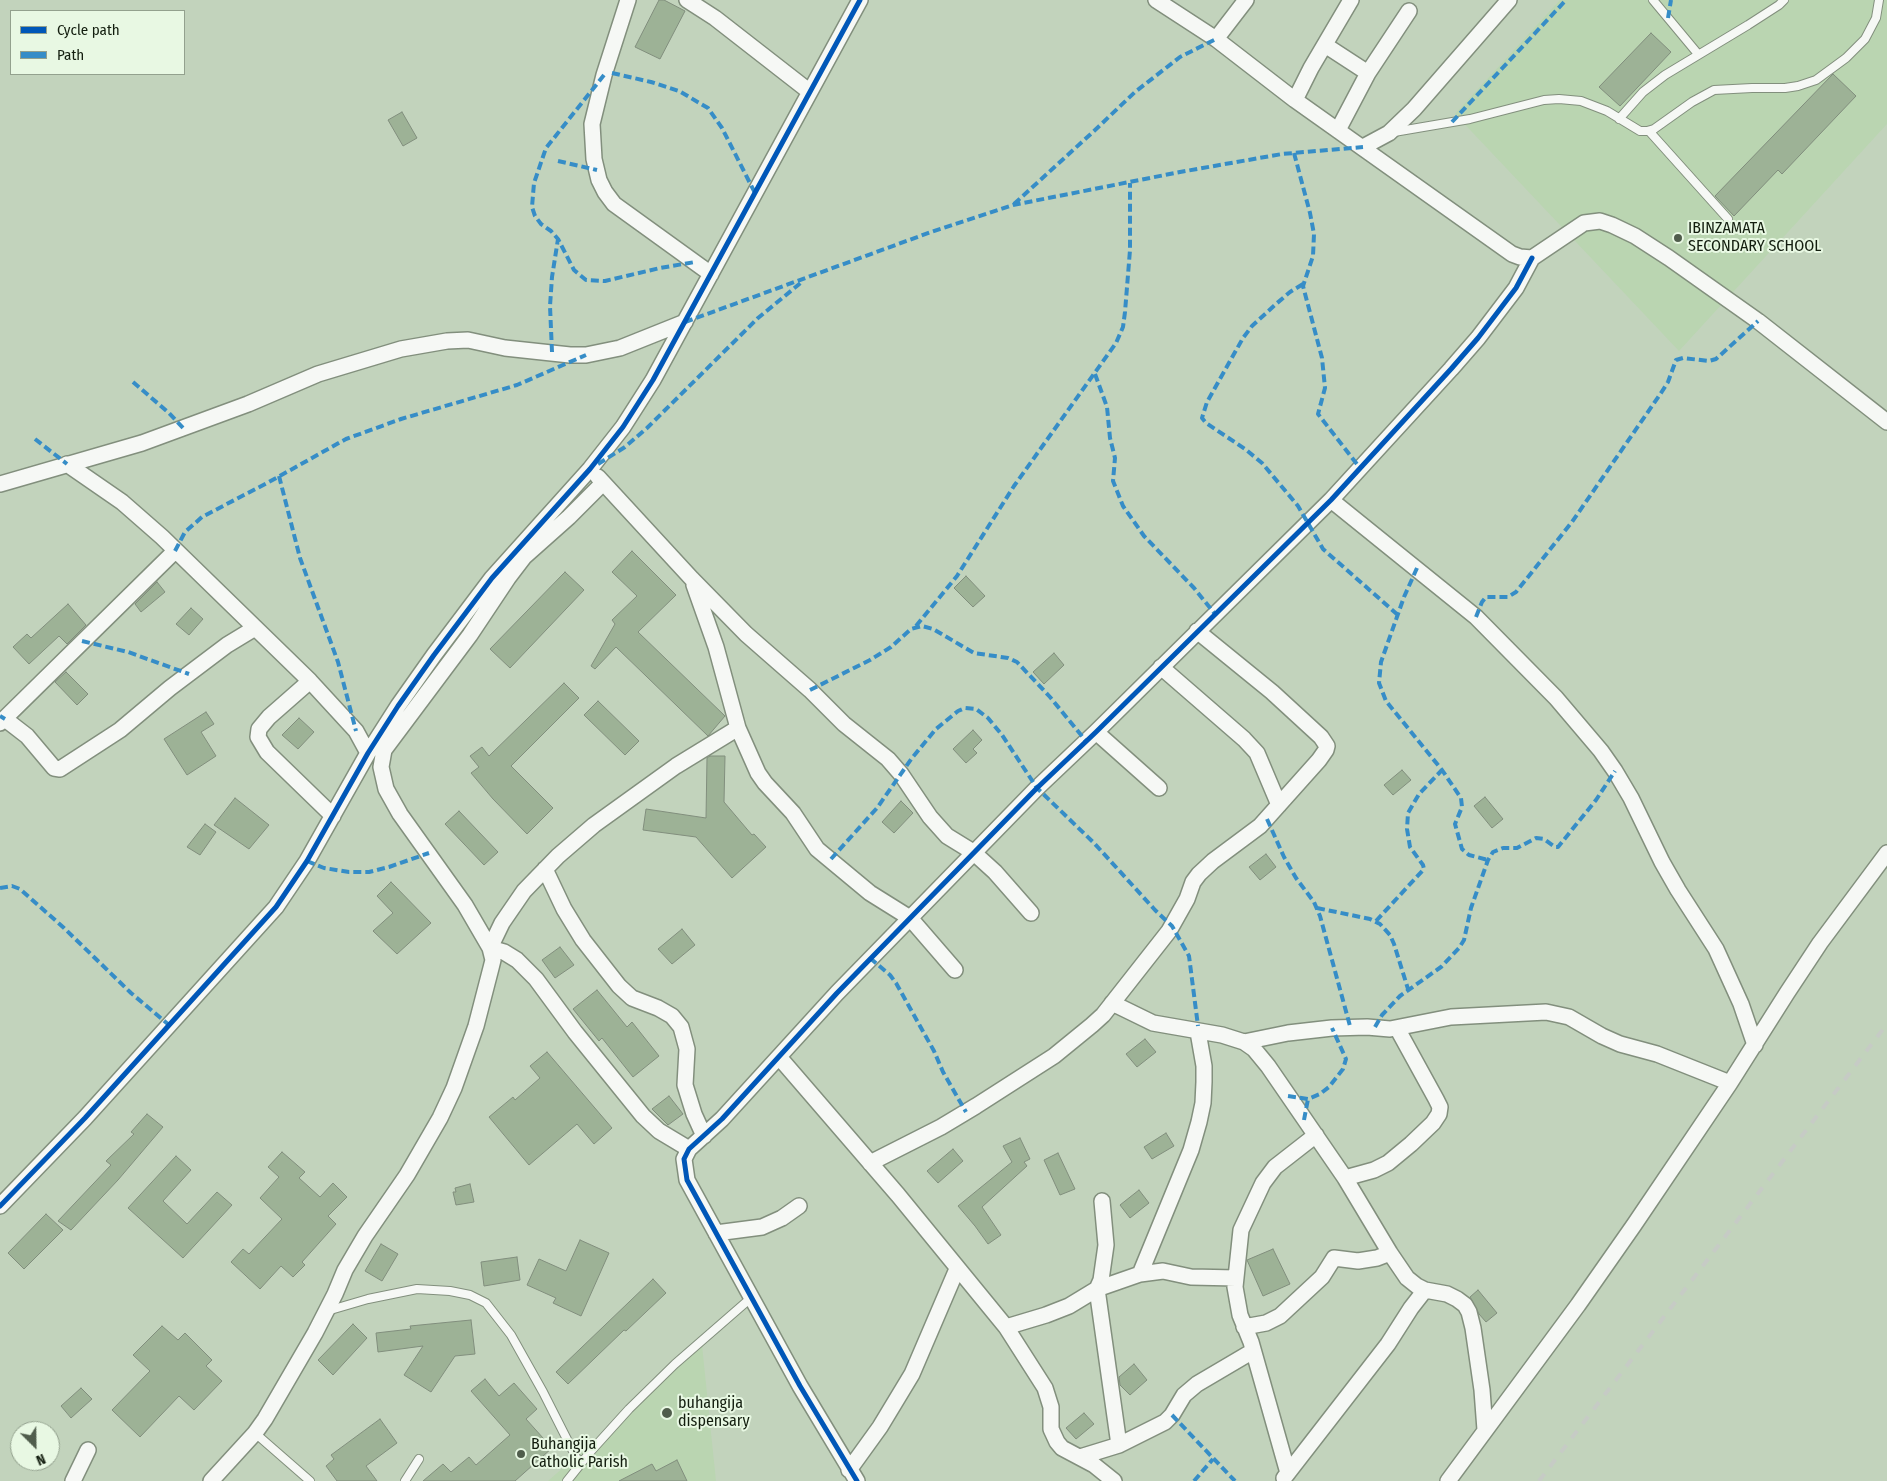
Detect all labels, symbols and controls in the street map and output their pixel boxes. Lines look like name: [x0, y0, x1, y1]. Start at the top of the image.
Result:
legend: [10, 10, 185, 75]
text: Cycle path: [57, 21, 120, 39]
text: Path: [57, 46, 84, 64]
place label: IBINZAMATA SECONDARY SCHOOL: [1688, 219, 1821, 257]
marker: IBINZAMATA SECONDARY SCHOOL: [1672, 232, 1684, 244]
place label: buhangija dispensary: [678, 1394, 750, 1432]
marker: buhangija dispensary: [660, 1406, 674, 1420]
north arrow: [10, 1421, 60, 1471]
place label: Buhangija Catholic Parish: [531, 1435, 628, 1473]
marker: Buhangija Catholic Parish: [515, 1448, 527, 1460]
text: N: [33, 1450, 48, 1469]

